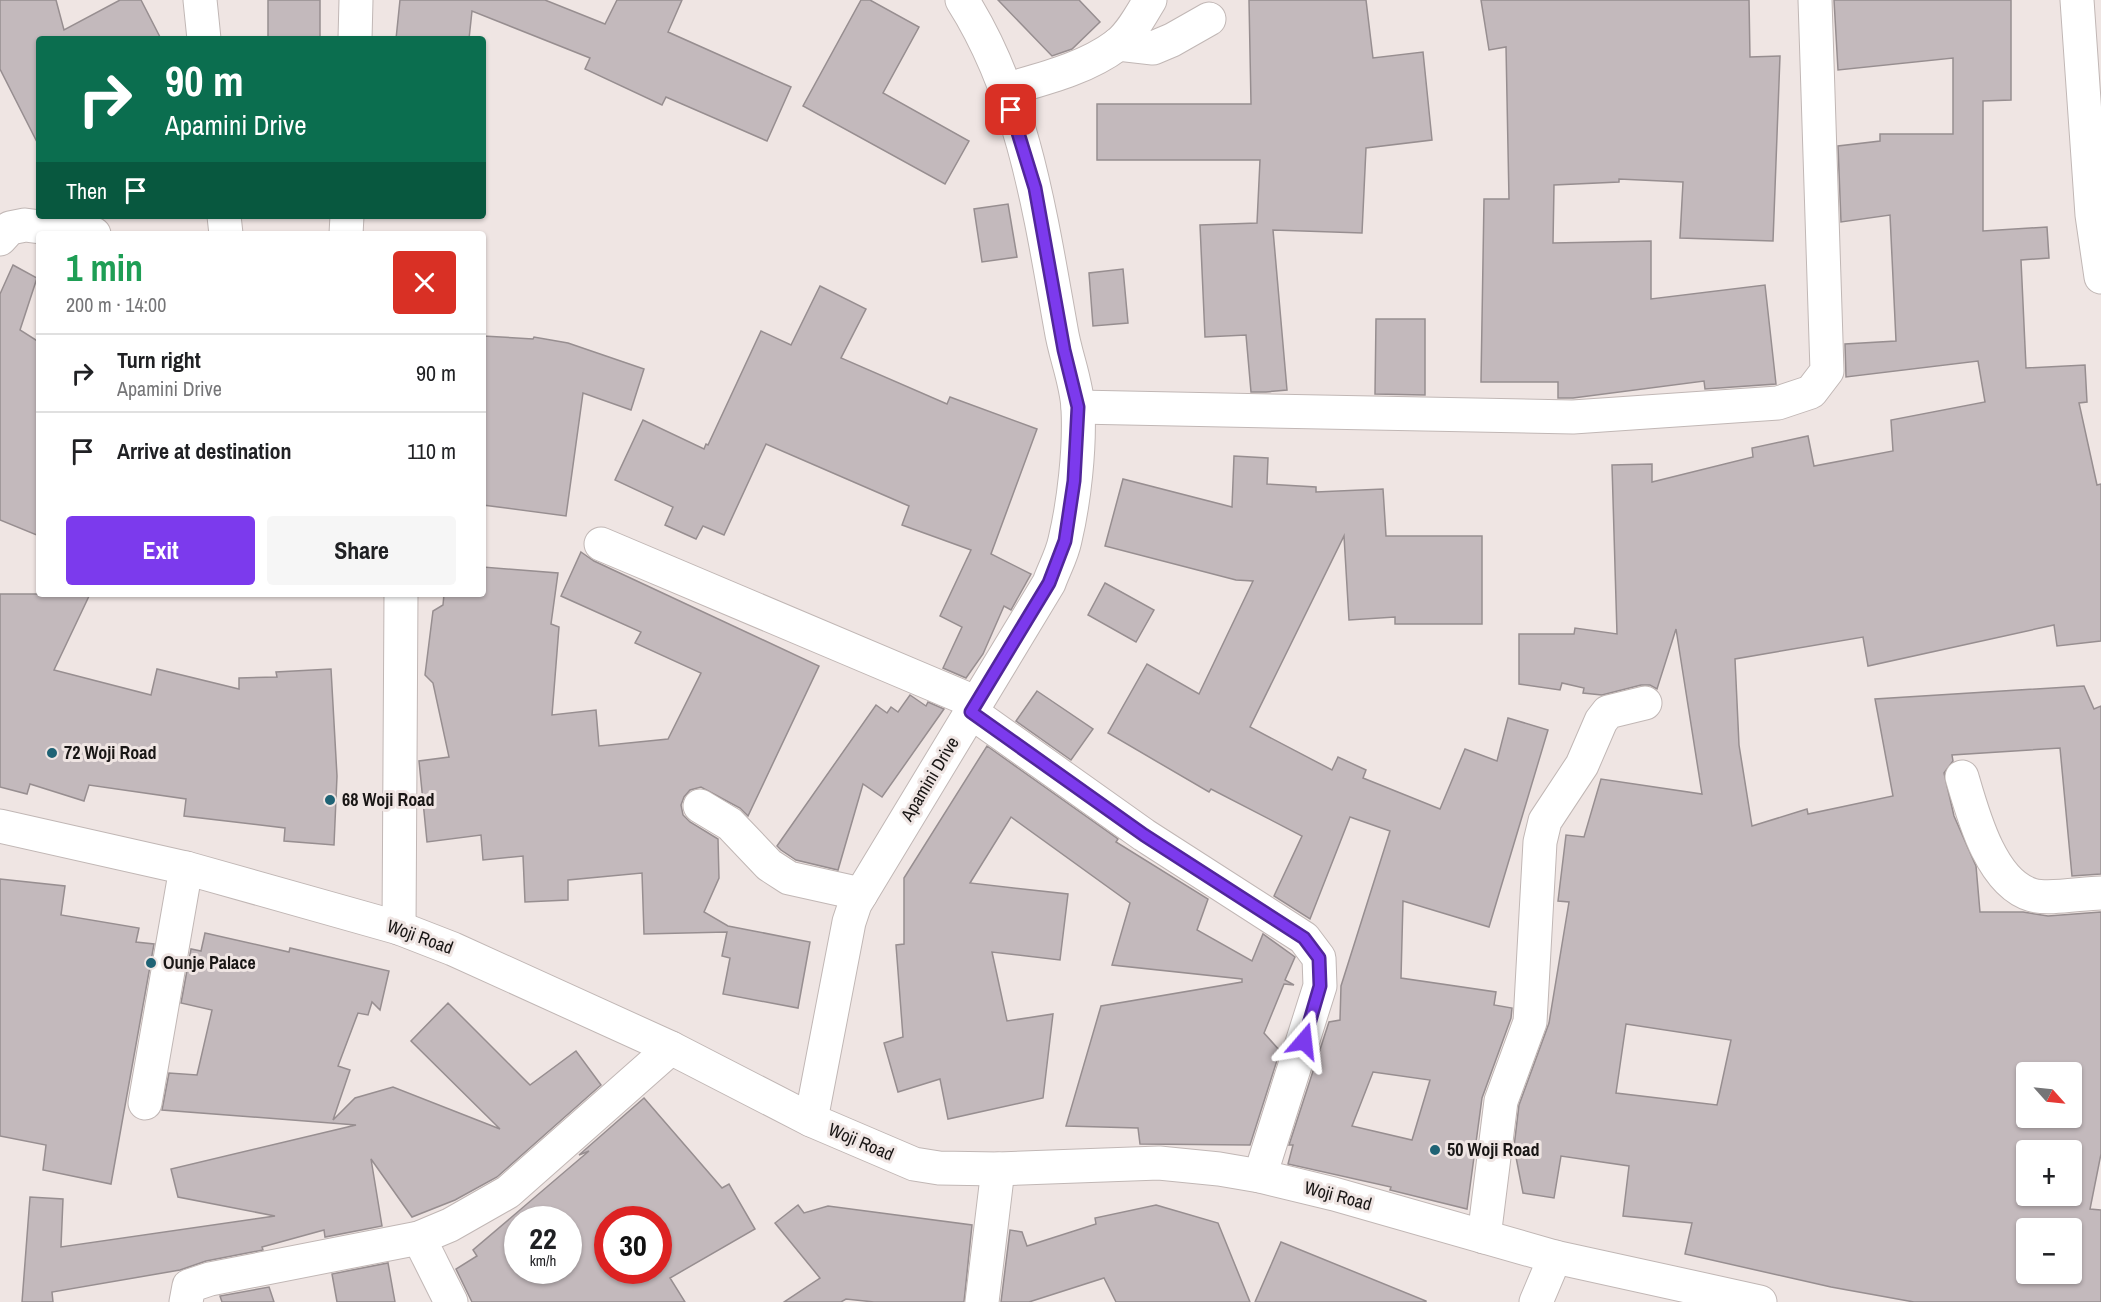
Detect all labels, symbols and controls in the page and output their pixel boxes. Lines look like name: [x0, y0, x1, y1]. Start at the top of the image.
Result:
text: 90 m: [165, 53, 244, 109]
icon: right: [66, 60, 144, 138]
pin: [985, 84, 1036, 135]
icon: arrive: [994, 93, 1027, 126]
text: Apamini Drive: [165, 107, 307, 143]
icon: arrive: [119, 174, 152, 207]
text: Then: [66, 176, 107, 206]
text: 1 min: [66, 244, 143, 292]
button: close: [393, 251, 456, 314]
text: 200 m · 14:00: [66, 291, 166, 318]
text: Turn right: [117, 345, 201, 375]
icon: right: [66, 357, 99, 390]
text: 90 m: [416, 358, 456, 388]
text: Apamini Drive: [117, 375, 222, 402]
icon: arrive: [66, 435, 99, 468]
text: Arrive at destination: [117, 436, 291, 466]
text: 110 m: [407, 436, 456, 466]
button: Exit: [66, 516, 255, 585]
button: Share: [267, 516, 456, 585]
street label: Apamini Drive: [894, 732, 965, 826]
place label: 72 Woji Road: [64, 740, 156, 765]
marker: 72 Woji Road: [45, 746, 59, 760]
place label: 68 Woji Road: [342, 787, 434, 812]
marker: 68 Woji Road: [323, 793, 337, 807]
street label: Woji Road: [384, 913, 457, 960]
place label: Ounje Palace: [163, 950, 256, 975]
marker: Ounje Palace: [144, 956, 158, 970]
position arrow: [1272, 1009, 1336, 1073]
north arrow: [2016, 1062, 2082, 1128]
map controls: [2016, 1062, 2082, 1284]
street label: Woji Road: [825, 1117, 898, 1166]
place label: 50 Woji Road: [1447, 1137, 1539, 1162]
button: +: [2016, 1140, 2082, 1206]
marker: 50 Woji Road: [1428, 1143, 1442, 1157]
street label: Woji Road: [1302, 1175, 1375, 1216]
speed limit sign: 30: [594, 1206, 672, 1284]
text: 22: [529, 1218, 557, 1258]
button: −: [2016, 1218, 2082, 1284]
text: km/h: [530, 1250, 556, 1271]

